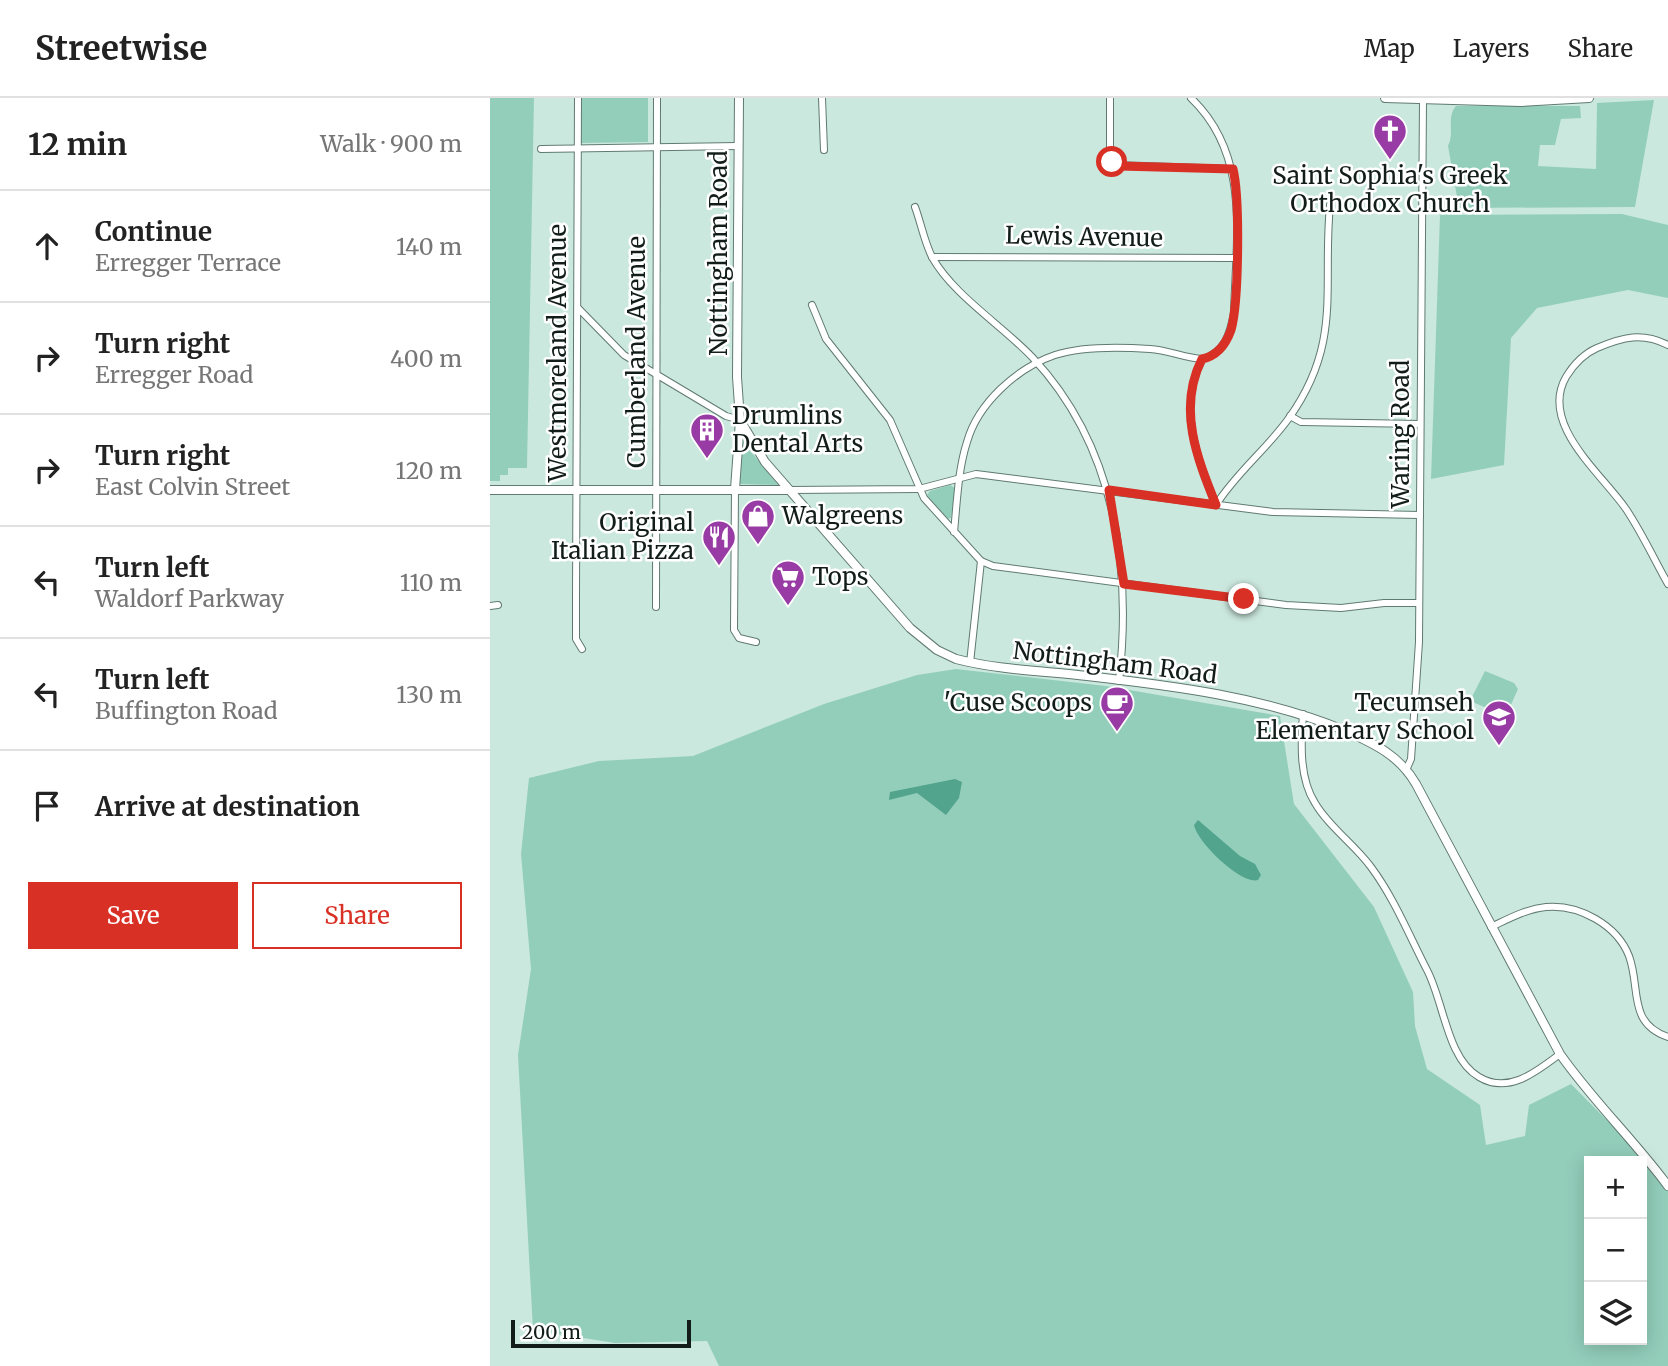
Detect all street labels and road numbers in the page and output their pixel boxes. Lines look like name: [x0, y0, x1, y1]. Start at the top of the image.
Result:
street label: Nottingham Road: [703, 150, 734, 356]
street label: Lewis Avenue: [1005, 220, 1163, 253]
street label: Westmoreland Avenue: [542, 224, 573, 483]
street label: Cumberland Avenue: [621, 236, 652, 468]
street label: Waring Road: [1385, 360, 1416, 509]
street label: Nottingham Road: [1011, 635, 1219, 690]

